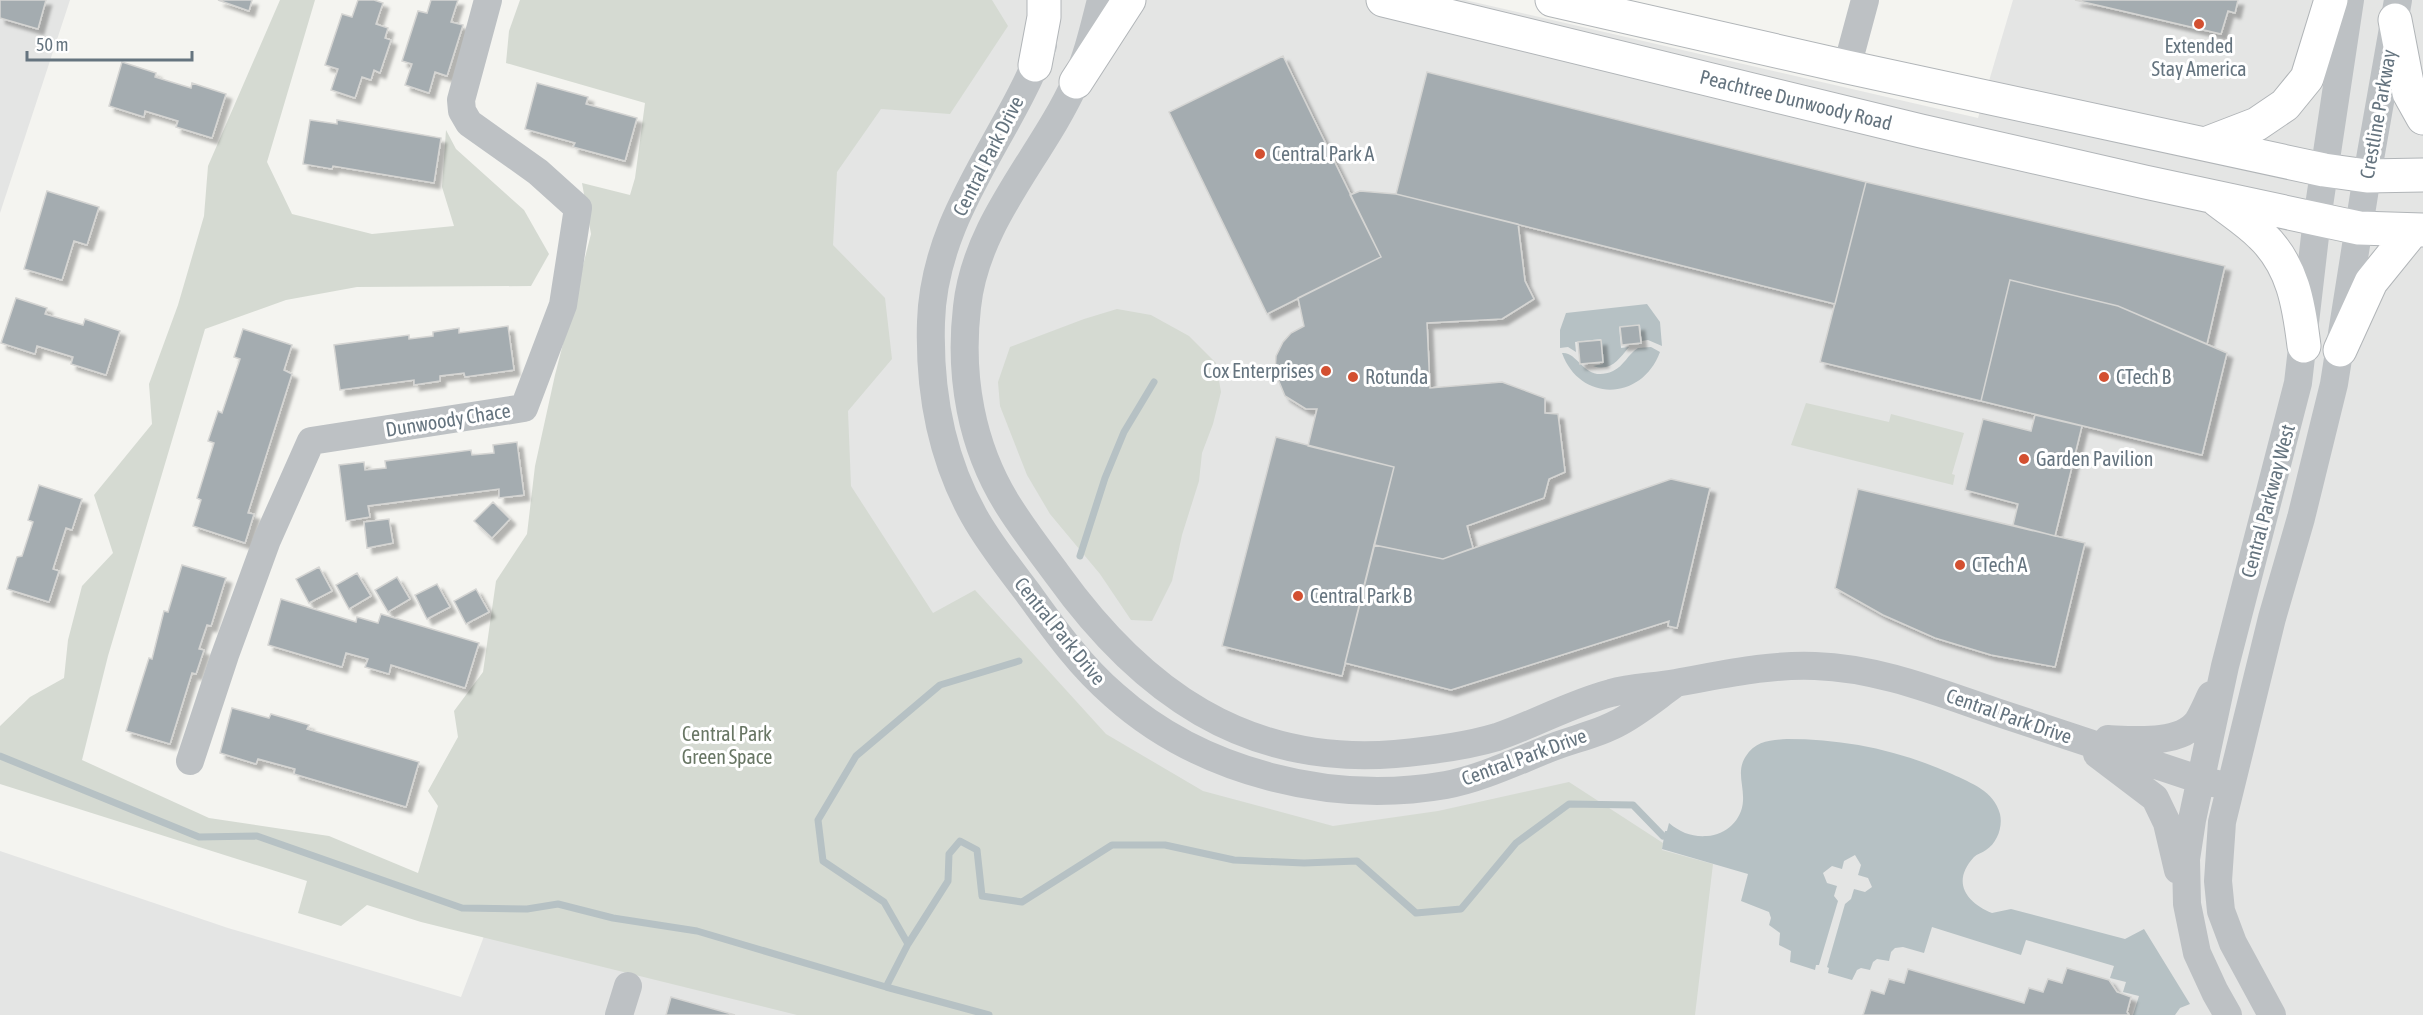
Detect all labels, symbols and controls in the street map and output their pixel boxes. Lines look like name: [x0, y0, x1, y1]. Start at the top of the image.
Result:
marker: Extended Stay America: [2192, 17, 2206, 31]
scale bar: [27, 24, 192, 62]
text: 50 m: [36, 34, 68, 55]
place label: Extended Stay America: [2152, 34, 2246, 80]
street label: Crestline Parkway: [2355, 47, 2400, 180]
street label: Peachtree Dunwoody Road: [1698, 64, 1895, 135]
street label: Central Park Drive: [947, 92, 1028, 220]
place label: Central Park A: [1272, 142, 1375, 165]
marker: Central Park A: [1253, 147, 1267, 161]
place label: Cox Enterprises: [1203, 359, 1314, 382]
marker: Cox Enterprises: [1319, 364, 1333, 378]
place label: Rotunda: [1365, 365, 1428, 388]
place label: CTech B: [2116, 365, 2171, 388]
marker: Rotunda: [1346, 370, 1360, 384]
marker: CTech B: [2097, 370, 2111, 384]
street label: Dunwoody Chace: [384, 398, 512, 441]
street label: Central Parkway West: [2236, 422, 2299, 580]
place label: Garden Pavilion: [2036, 447, 2153, 470]
marker: Garden Pavilion: [2017, 452, 2031, 466]
place label: CTech A: [1972, 553, 2027, 576]
marker: CTech A: [1953, 558, 1967, 572]
street label: Central Park Drive: [1010, 572, 1111, 689]
place label: Central Park B: [1310, 584, 1413, 607]
marker: Central Park B: [1291, 589, 1305, 603]
street label: Central Park Drive: [1943, 683, 2075, 748]
park label: Central Park Green Space: [682, 722, 772, 768]
street label: Central Park Drive: [1458, 723, 1589, 790]

